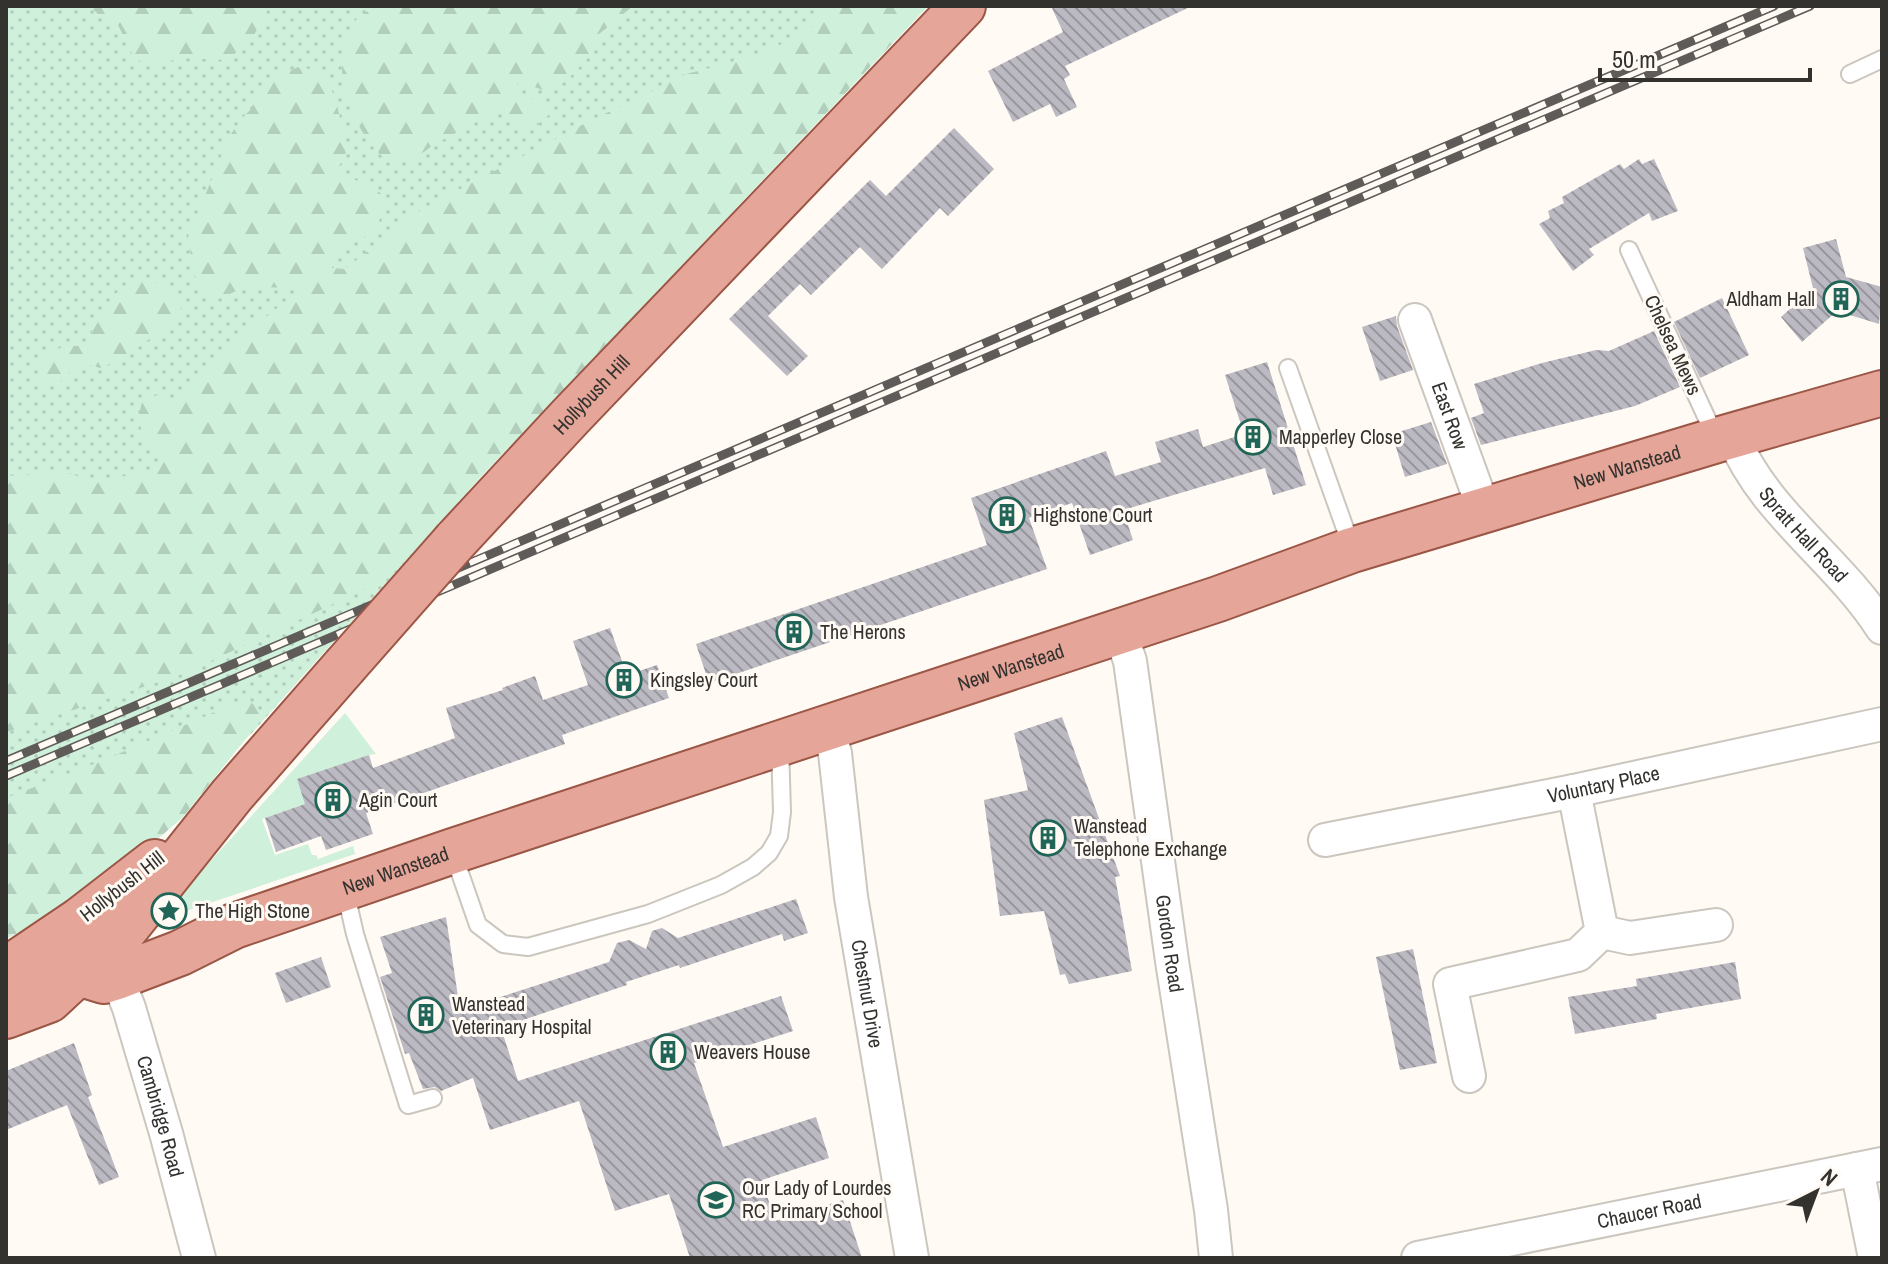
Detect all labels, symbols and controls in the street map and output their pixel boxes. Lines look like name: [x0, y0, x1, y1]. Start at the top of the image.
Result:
scale bar: [1600, 32, 1810, 82]
text: 50 m: [1612, 43, 1656, 75]
building icon: Aldham Hall: [1822, 280, 1860, 318]
place label: Aldham Hall: [1726, 285, 1815, 312]
street label: Chelsea Mews: [1638, 290, 1708, 399]
street label: Hollybush Hill: [547, 349, 635, 440]
street label: East Row: [1426, 378, 1475, 453]
building icon: Mapperley Close: [1234, 418, 1272, 456]
place label: Mapperley Close: [1279, 423, 1402, 450]
street label: New Wanstead: [1570, 438, 1684, 496]
street label: Spratt Hall Road: [1753, 481, 1854, 588]
building icon: Highstone Court: [988, 496, 1026, 534]
place label: Highstone Court: [1033, 501, 1153, 528]
building icon: The Herons: [775, 613, 813, 651]
place label: The Herons: [820, 618, 906, 645]
street label: New Wanstead: [954, 637, 1067, 697]
building icon: Kingsley Court: [605, 661, 643, 699]
place label: Kingsley Court: [650, 666, 758, 693]
street label: Voluntary Place: [1545, 759, 1662, 809]
building icon: Agin Court: [314, 781, 352, 819]
place label: Agin Court: [358, 786, 438, 813]
place label: Wanstead Telephone Exchange: [1074, 812, 1227, 862]
building icon: Wanstead Telephone Exchange: [1029, 819, 1067, 857]
street label: New Wanstead: [339, 840, 452, 901]
street label: Hollybush Hill: [74, 844, 170, 927]
place icon: The High Stone: [150, 892, 188, 930]
street label: Gordon Road: [1150, 893, 1191, 994]
place label: The High Stone: [195, 897, 310, 924]
street label: Chestnut Drive: [845, 937, 890, 1050]
place label: Wanstead Veterinary Hospital: [452, 990, 591, 1040]
building icon: Wanstead Veterinary Hospital: [407, 996, 445, 1034]
building icon: Weavers House: [649, 1033, 687, 1071]
place label: Weavers House: [694, 1038, 810, 1065]
street label: Cambridge Road: [131, 1052, 191, 1180]
north arrow: [1776, 1152, 1856, 1232]
text: N: [1815, 1162, 1844, 1193]
place label: Our Lady of Lourdes RC Primary School: [742, 1174, 892, 1224]
school or university icon: Our Lady of Lourdes RC Primary School: [697, 1181, 735, 1219]
street label: Chaucer Road: [1595, 1187, 1704, 1234]

